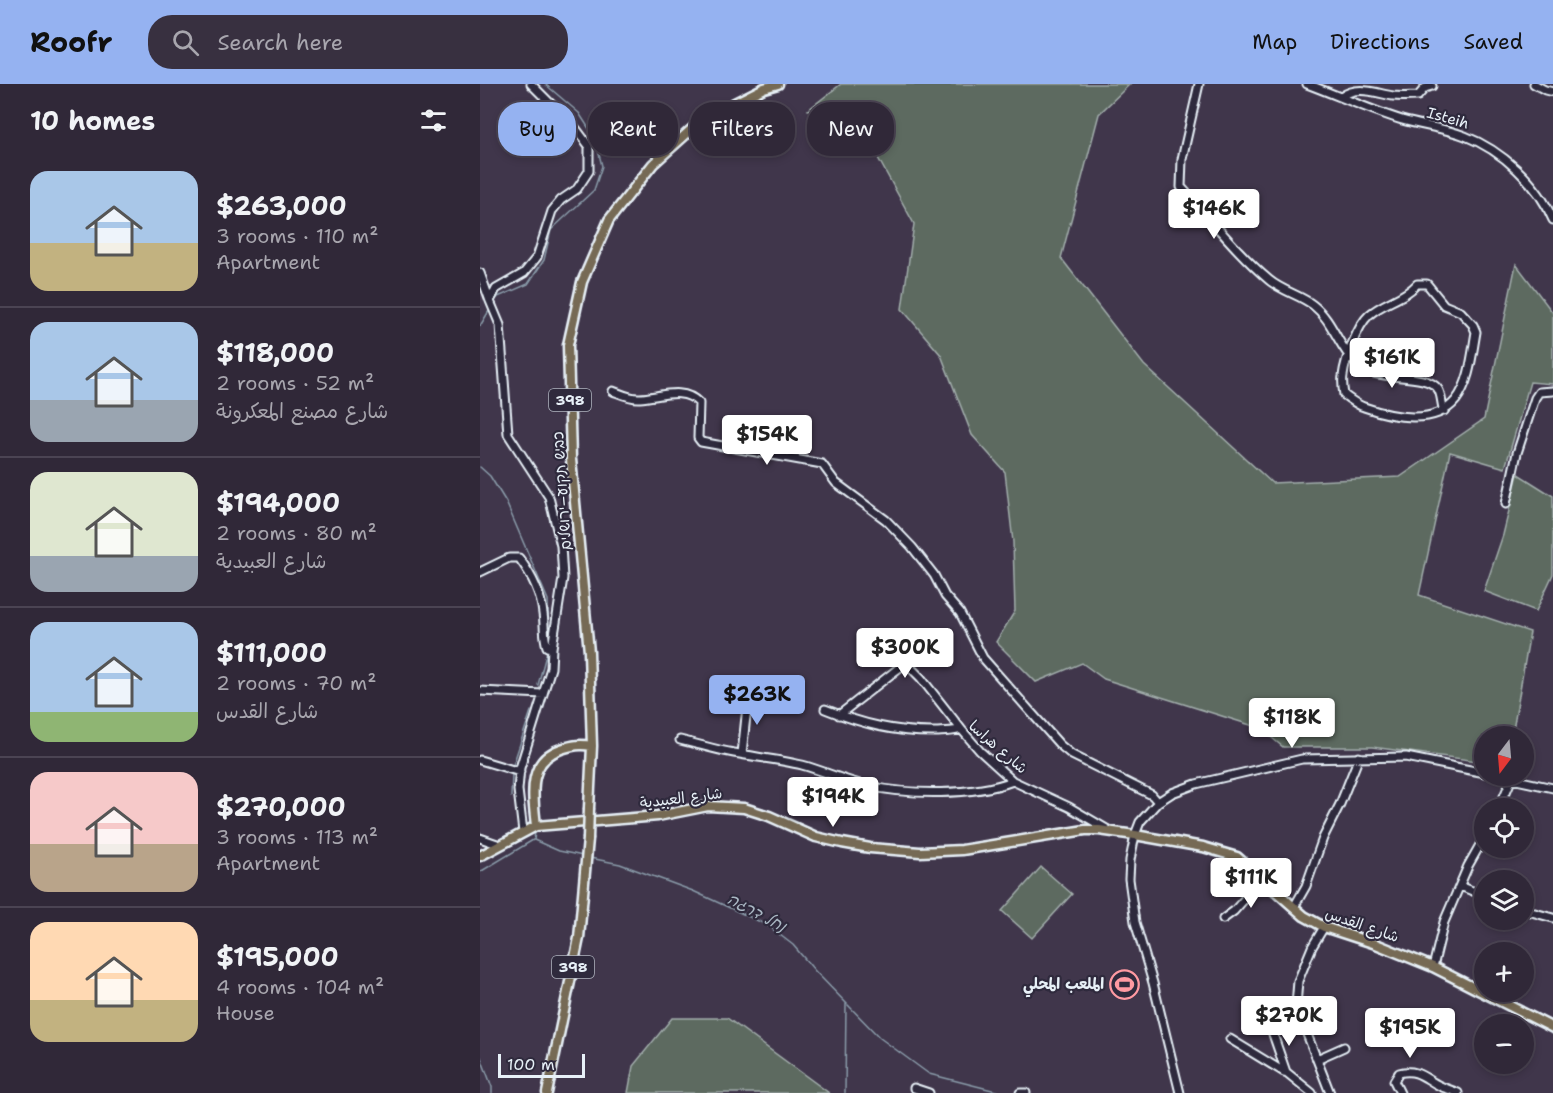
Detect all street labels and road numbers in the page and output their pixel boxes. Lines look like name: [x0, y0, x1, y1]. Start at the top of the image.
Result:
street label: Isteih: [1425, 102, 1471, 134]
road number: 398: [549, 389, 591, 411]
street label: כביש תקוע–ירושלים: [548, 431, 576, 551]
street label: شارع هراسا: [964, 716, 1032, 778]
street label: شارع العبيدية: [639, 783, 723, 813]
street label: شارع القدس: [1323, 903, 1401, 947]
road number: 398: [552, 956, 594, 978]

